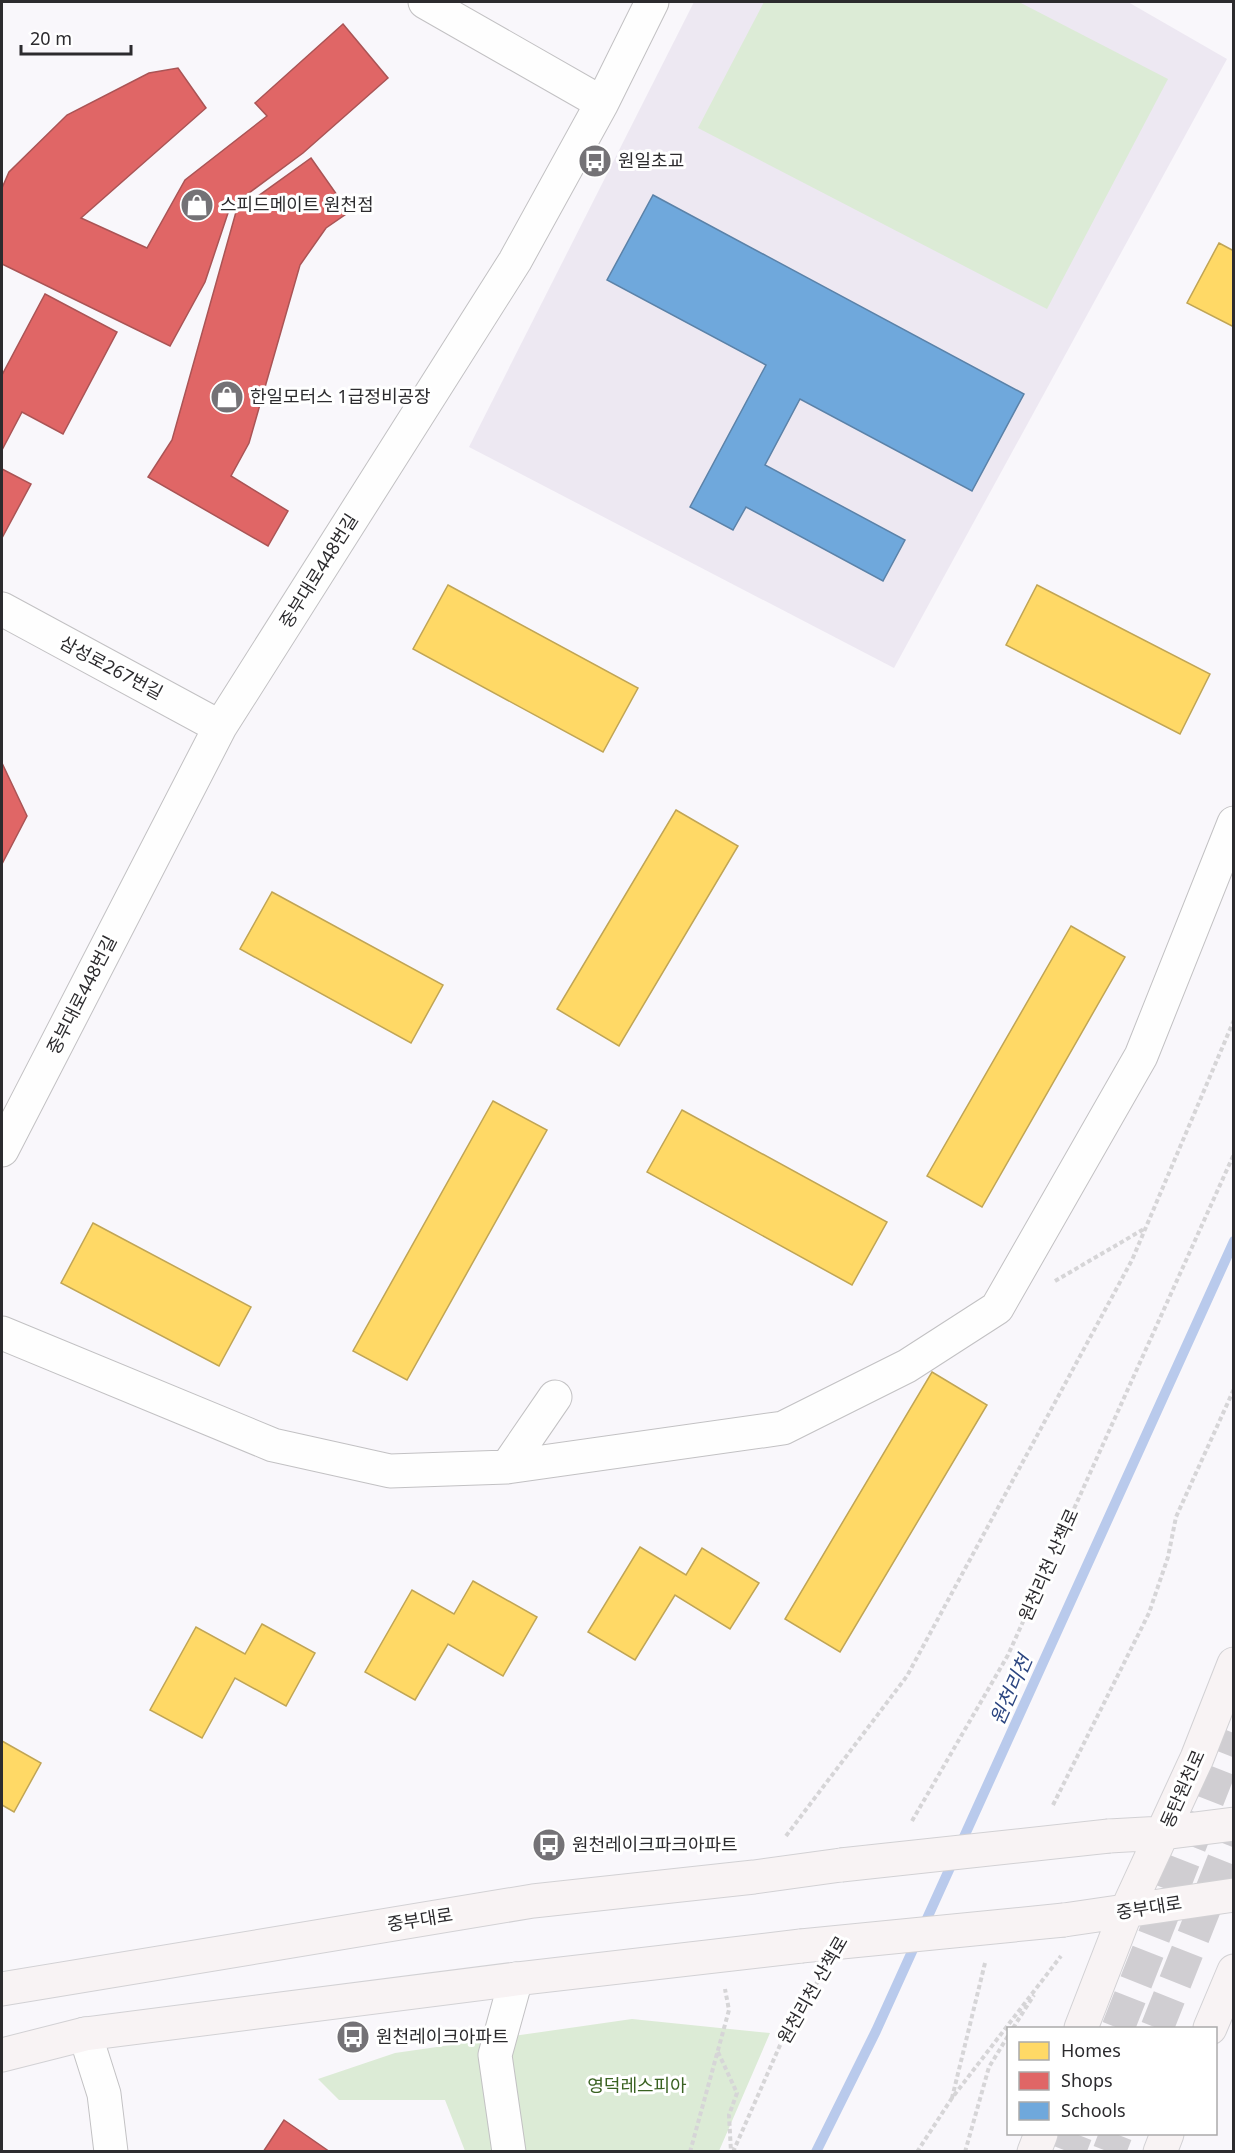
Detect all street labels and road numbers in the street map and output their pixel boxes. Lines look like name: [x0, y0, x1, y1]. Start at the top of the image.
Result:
street label: 중부대로448번길: [273, 509, 363, 632]
street label: 삼성로267번길: [56, 630, 167, 704]
street label: 중부대로448번길: [41, 931, 121, 1058]
street label: 원천리천 산책로: [1013, 1505, 1084, 1625]
street label: 동탄원천로: [1154, 1746, 1210, 1831]
street label: 중부대로: [1114, 1890, 1183, 1924]
street label: 중부대로: [385, 1902, 454, 1936]
street label: 원천리천 산책로: [772, 1931, 853, 2048]

